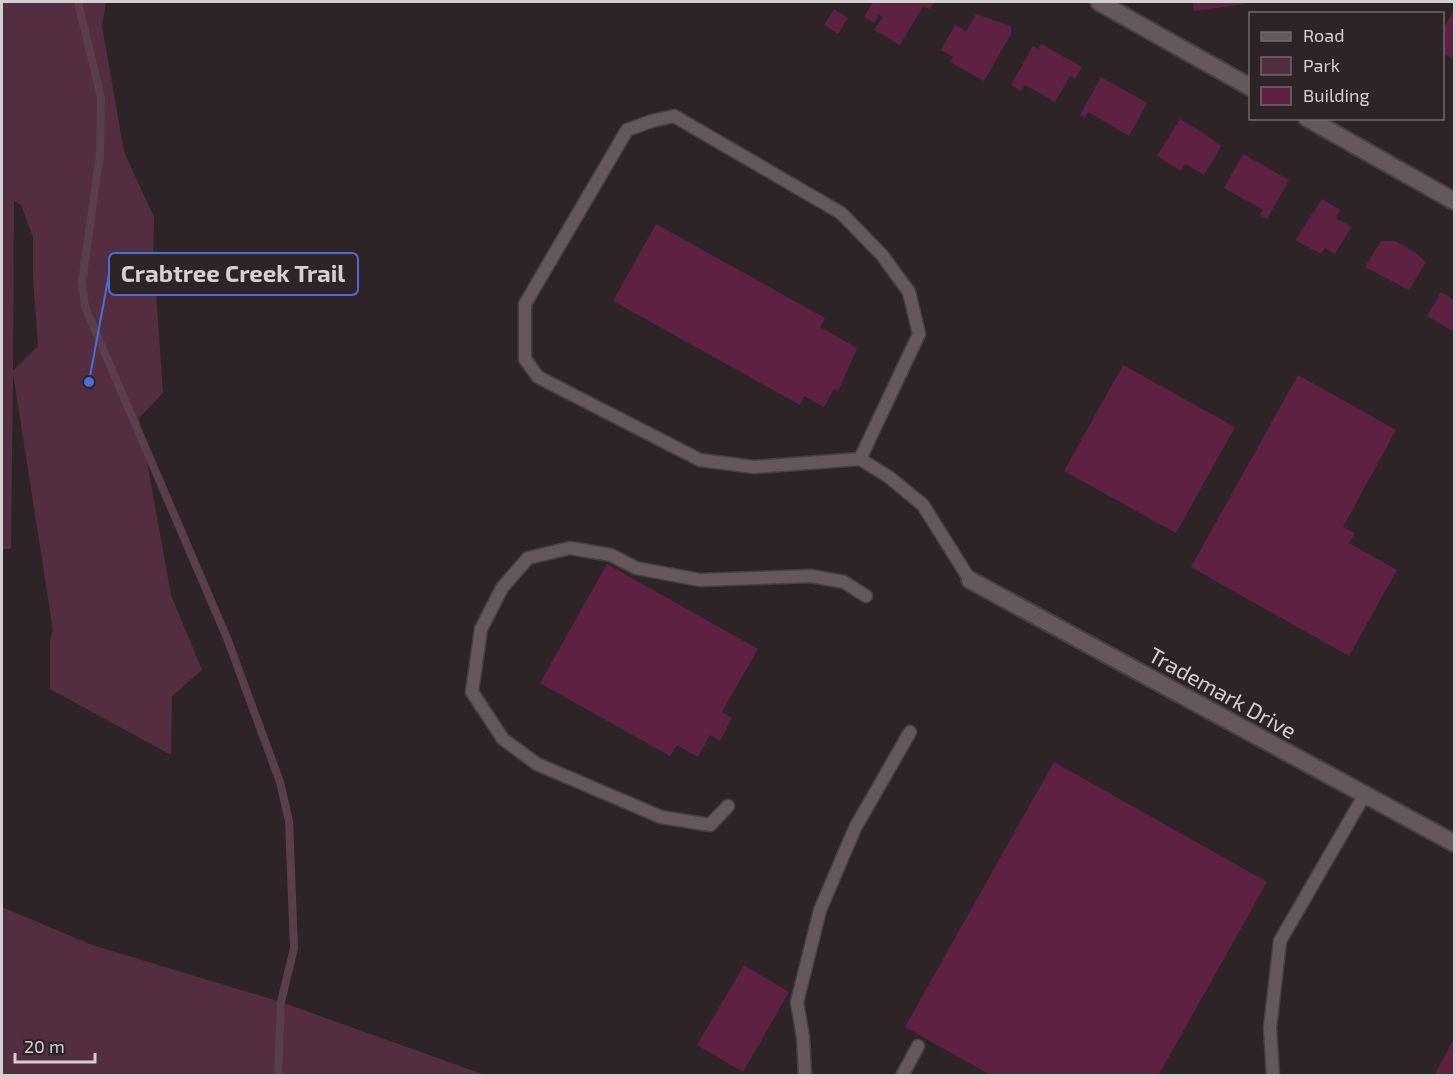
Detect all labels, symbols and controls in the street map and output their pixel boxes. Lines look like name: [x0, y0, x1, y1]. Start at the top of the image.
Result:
legend: [1249, 12, 1444, 120]
text: Road: [1303, 24, 1344, 46]
text: Park: [1303, 54, 1340, 76]
text: Building: [1303, 84, 1370, 106]
callout: Crabtree Creek Trail: [109, 253, 358, 295]
text: Crabtree Creek Trail: [121, 258, 345, 287]
street label: Trademark Drive: [1145, 641, 1301, 743]
scale bar: [15, 1026, 94, 1064]
text: 20 m: [24, 1035, 65, 1057]

